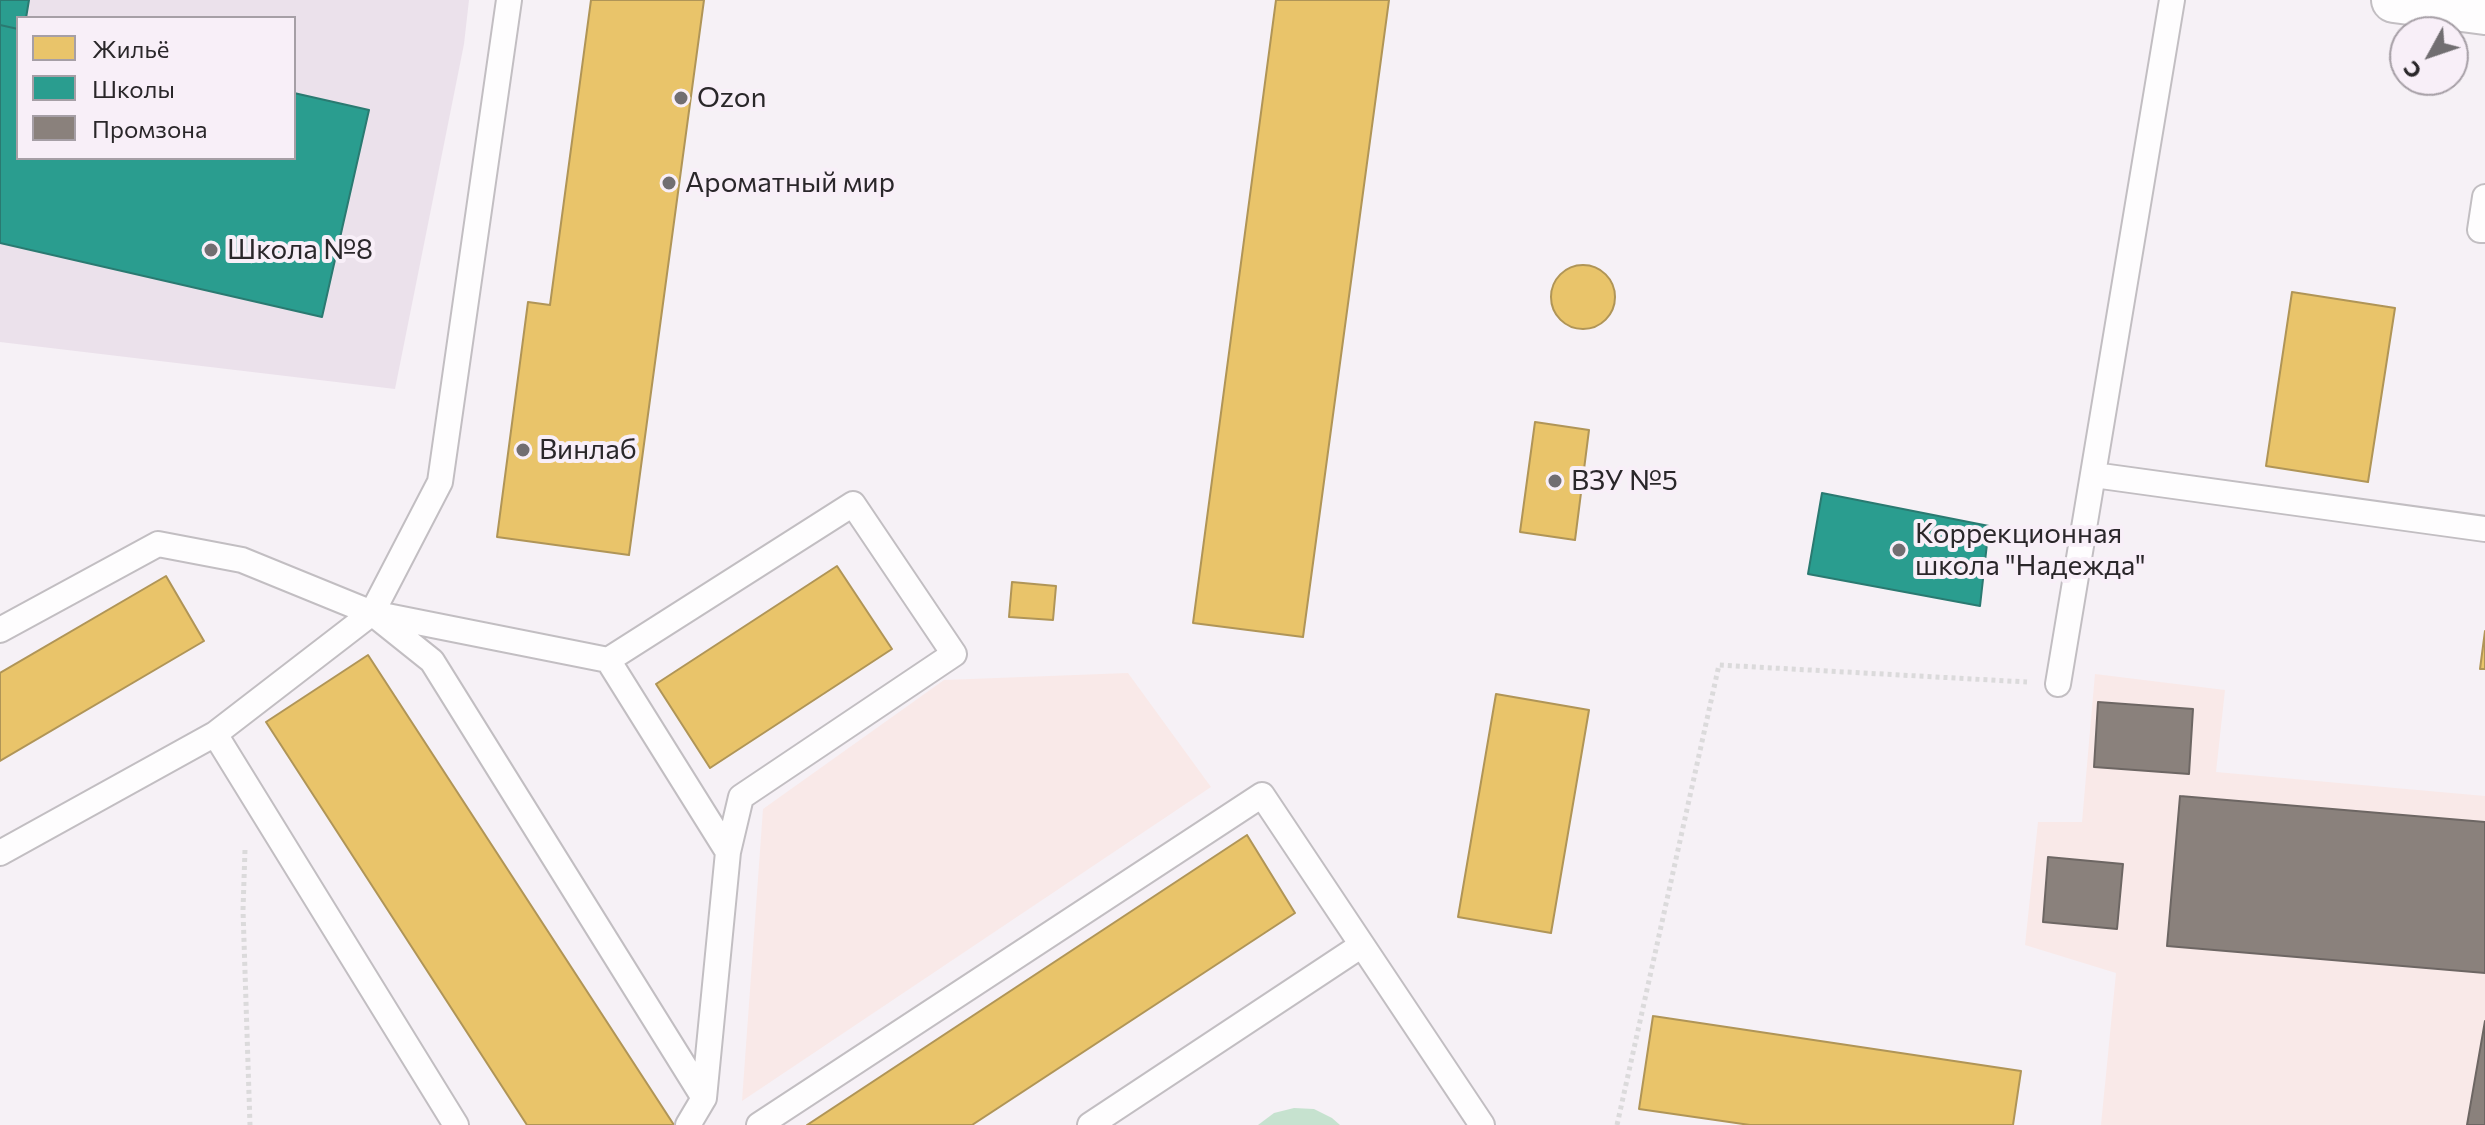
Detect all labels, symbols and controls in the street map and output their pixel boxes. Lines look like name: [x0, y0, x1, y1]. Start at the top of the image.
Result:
legend: [16, 16, 296, 160]
north arrow: [2389, 16, 2469, 96]
text: Жильё: [92, 34, 169, 63]
text: С: [2397, 56, 2427, 85]
text: Школы: [92, 74, 175, 103]
place label: Ozon: [697, 81, 767, 115]
marker: Ozon: [672, 89, 690, 107]
text: Промзона: [92, 114, 207, 143]
place label: Ароматный мир: [685, 166, 895, 200]
marker: Ароматный мир: [660, 174, 678, 192]
place label: Школа №8: [227, 233, 373, 267]
marker: Школа №8: [202, 241, 220, 259]
place label: Винлаб: [539, 433, 637, 467]
marker: Винлаб: [514, 441, 532, 459]
place label: ВЗУ №5: [1571, 464, 1678, 498]
marker: ВЗУ №5: [1546, 472, 1564, 490]
place label: Коррекционная школа "Надежда": [1915, 517, 2146, 583]
marker: Коррекционная школа "Надежда": [1890, 541, 1908, 559]

